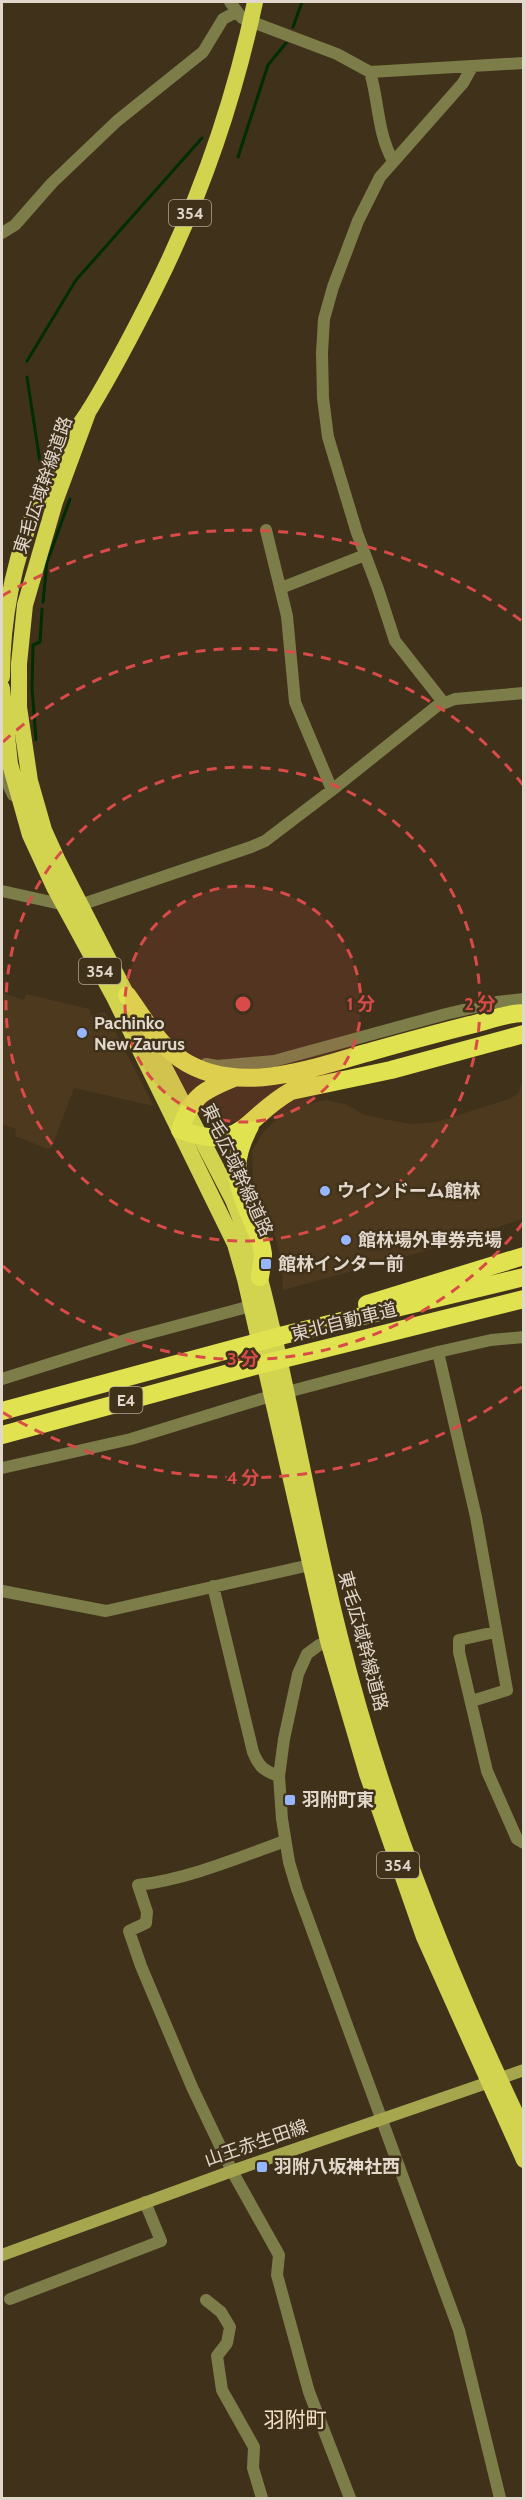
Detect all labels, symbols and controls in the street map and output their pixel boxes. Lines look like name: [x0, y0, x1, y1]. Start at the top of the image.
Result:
road number: 354: [169, 200, 211, 226]
street label: 東毛広域幹線道路: [9, 413, 77, 557]
road number: 354: [79, 958, 121, 984]
text: 1 分: [347, 993, 375, 1015]
text: 2 分: [464, 993, 496, 1015]
centre of rings: [233, 994, 253, 1014]
place label: Pachinko New Zaurus: [94, 1012, 185, 1055]
marker: Pachinko New Zaurus: [75, 1026, 89, 1040]
street label: 東毛広域幹線道路: [197, 1100, 277, 1240]
place label: ウインドーム館林: [337, 1180, 480, 1202]
marker: ウインドーム館林: [318, 1184, 332, 1198]
place label: 館林場外車券売場: [358, 1229, 502, 1251]
marker: 館林場外車券売場: [339, 1233, 353, 1247]
place label: 館林インター前: [278, 1253, 404, 1275]
marker: 館林インター前: [259, 1257, 273, 1271]
street label: 東北自動車道: [289, 1298, 399, 1346]
text: 3 分: [227, 1348, 259, 1370]
road number: E4: [110, 1387, 142, 1413]
text: 4 分: [226, 1467, 260, 1489]
street label: 東毛広域幹線道路: [334, 1569, 392, 1713]
place label: 羽附町東: [302, 1789, 374, 1811]
marker: 羽附町東: [283, 1793, 297, 1807]
road number: 354: [377, 1852, 419, 1878]
street label: 山王赤生田線: [201, 2115, 311, 2171]
place label: 羽附八坂神社西: [274, 2156, 400, 2178]
marker: 羽附八坂神社西: [255, 2160, 269, 2174]
district label: 羽附町: [264, 2407, 327, 2432]

